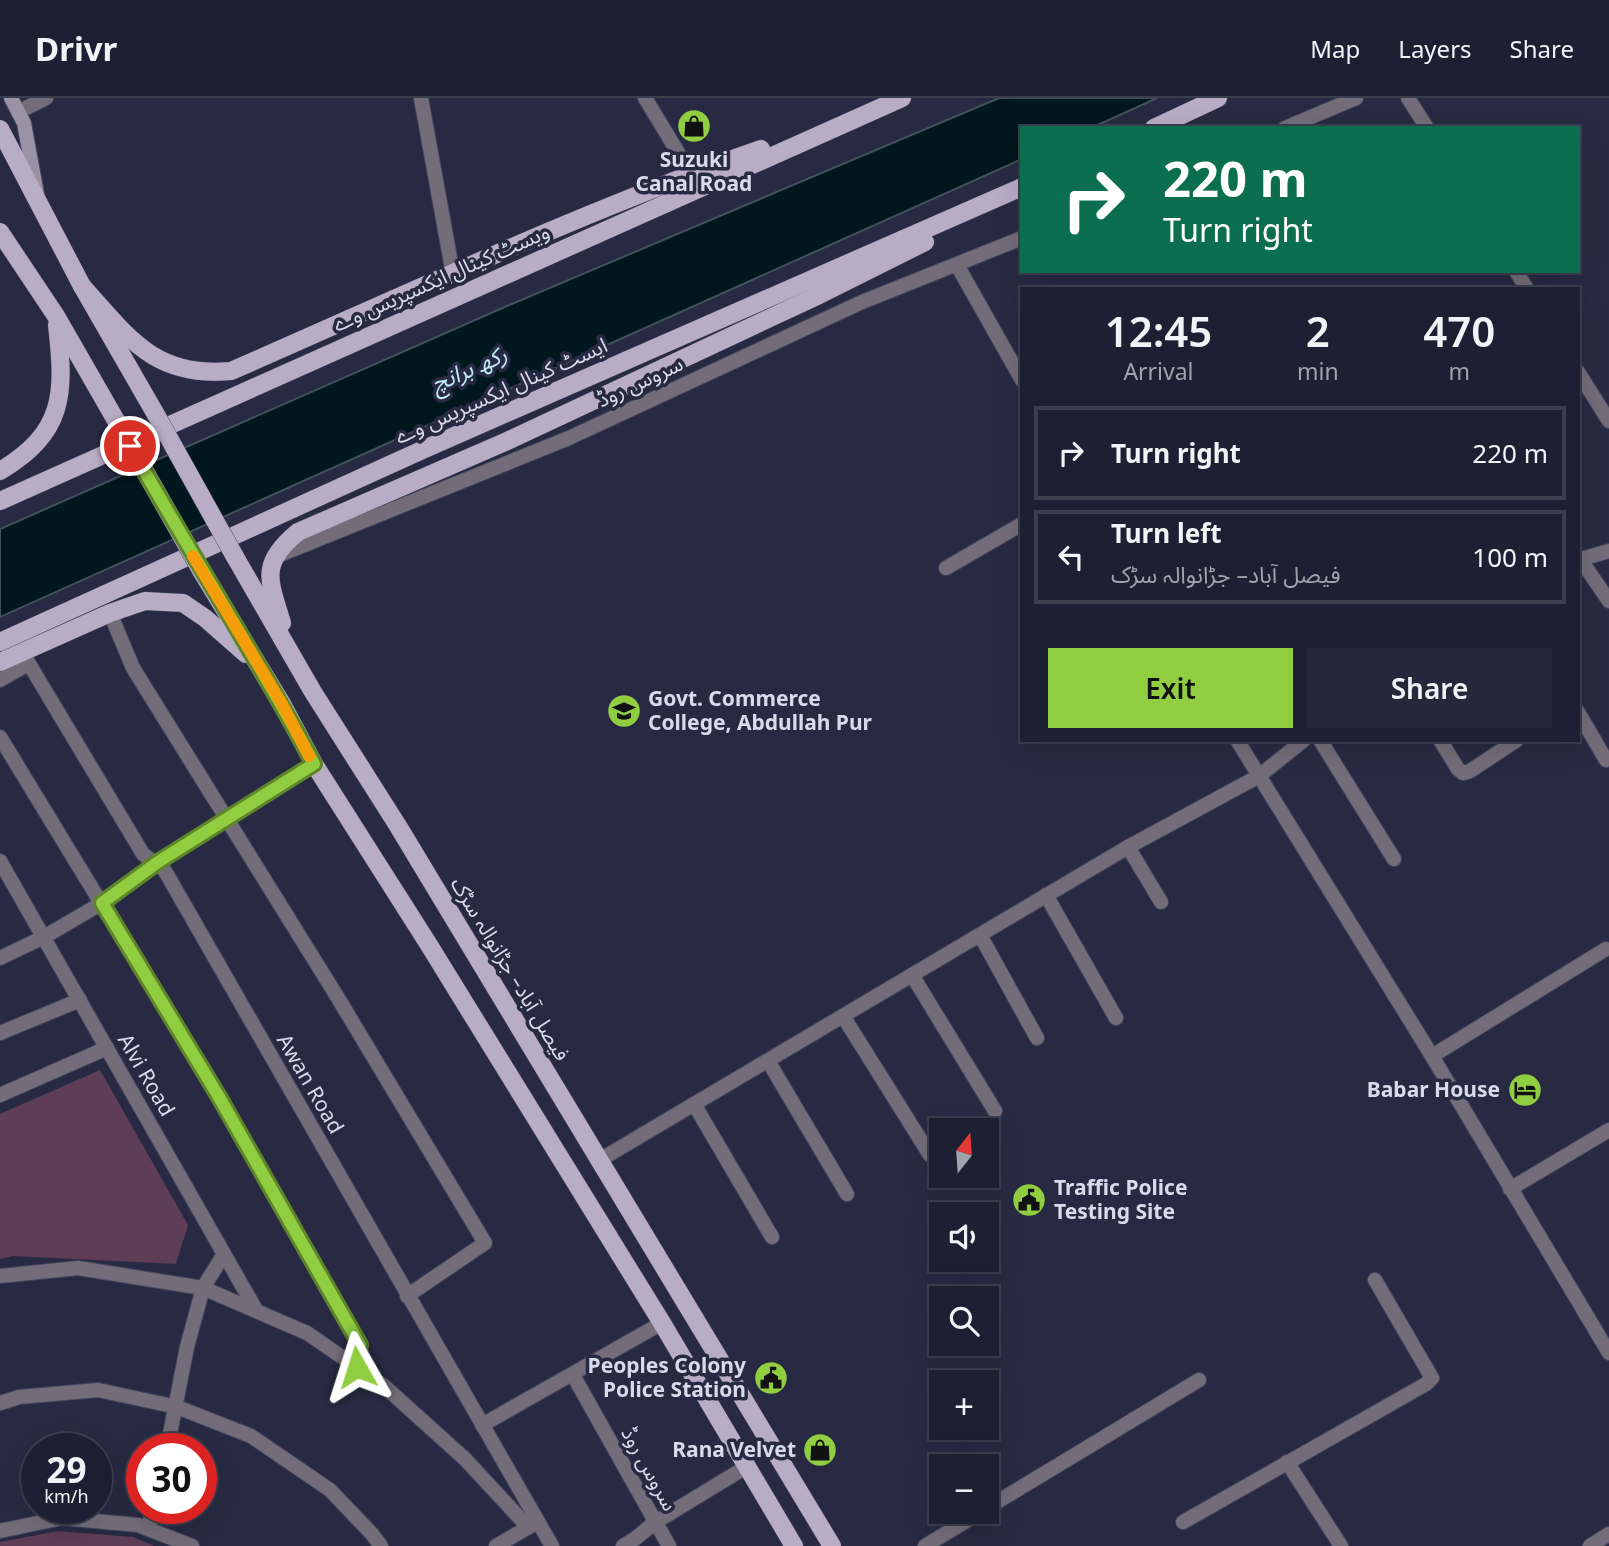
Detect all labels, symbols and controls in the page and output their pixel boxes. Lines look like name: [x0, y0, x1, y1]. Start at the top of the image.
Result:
text: Drivr: [35, 26, 117, 71]
text: Map: [1310, 32, 1360, 65]
text: Layers: [1398, 32, 1472, 65]
text: Share: [1510, 32, 1574, 65]
shop icon: Suzuki Canal Road: [675, 107, 713, 145]
place label: Suzuki Canal Road: [636, 145, 752, 197]
text: 220 m: [1163, 145, 1308, 211]
icon: right: [1048, 154, 1139, 245]
text: Turn right: [1163, 208, 1313, 251]
street label: ویسٹ کینال ایکسپریس وے: [328, 217, 554, 338]
text: 12:45: [1105, 302, 1212, 359]
text: 2: [1306, 302, 1330, 359]
text: 470: [1423, 302, 1495, 359]
street label: ایسٹ کینال ایکسپریس وے: [390, 330, 612, 450]
water label: رکھ برانچ: [425, 337, 513, 402]
street label: سروس روڈ: [592, 349, 687, 413]
text: Arrival: [1123, 355, 1194, 387]
text: min: [1297, 355, 1339, 387]
text: m: [1449, 355, 1470, 387]
pin: [100, 416, 160, 476]
icon: arrive: [111, 427, 149, 465]
icon: right: [1052, 434, 1090, 472]
text: Turn right: [1111, 435, 1241, 471]
text: 220 m: [1472, 435, 1548, 471]
text: Turn left: [1111, 515, 1222, 551]
icon: left: [1052, 538, 1090, 576]
text: 100 m: [1472, 539, 1548, 575]
text: فیصل آباد– جڑانوالہ سڑک: [1111, 558, 1341, 590]
button: Exit: [1048, 648, 1293, 728]
button: Share: [1307, 648, 1552, 728]
place label: Govt. Commerce College, Abdullah Pur: [648, 684, 873, 736]
school or university icon: Govt. Commerce College, Abdullah Pur: [605, 692, 643, 730]
street label: فیصل آباد– جڑانوالہ سڑک: [445, 871, 577, 1066]
street label: Alvi Road: [112, 1028, 182, 1121]
street label: Awan Road: [271, 1029, 351, 1138]
hotel icon: Babar House: [1506, 1071, 1544, 1109]
place label: Babar House: [1367, 1075, 1500, 1103]
north arrow: [929, 1118, 999, 1188]
map controls: [929, 1118, 999, 1524]
place label: Traffic Police Testing Site: [1054, 1173, 1187, 1225]
public building icon: Traffic Police Testing Site: [1010, 1181, 1048, 1219]
button: sound: [929, 1202, 999, 1272]
button: search: [929, 1286, 999, 1356]
position arrow: [320, 1330, 394, 1404]
place label: Peoples Colony Police Station: [588, 1351, 746, 1403]
public building icon: Peoples Colony Police Station: [752, 1359, 790, 1397]
button: +: [929, 1370, 999, 1440]
street label: سروس روڈ: [615, 1421, 684, 1516]
shop icon: Rana Velvet: [801, 1431, 839, 1469]
speed limit sign: 30: [126, 1433, 217, 1524]
place label: Rana Velvet: [672, 1435, 796, 1463]
text: 29: [46, 1446, 87, 1493]
button: −: [929, 1454, 999, 1524]
text: km/h: [44, 1484, 89, 1508]

